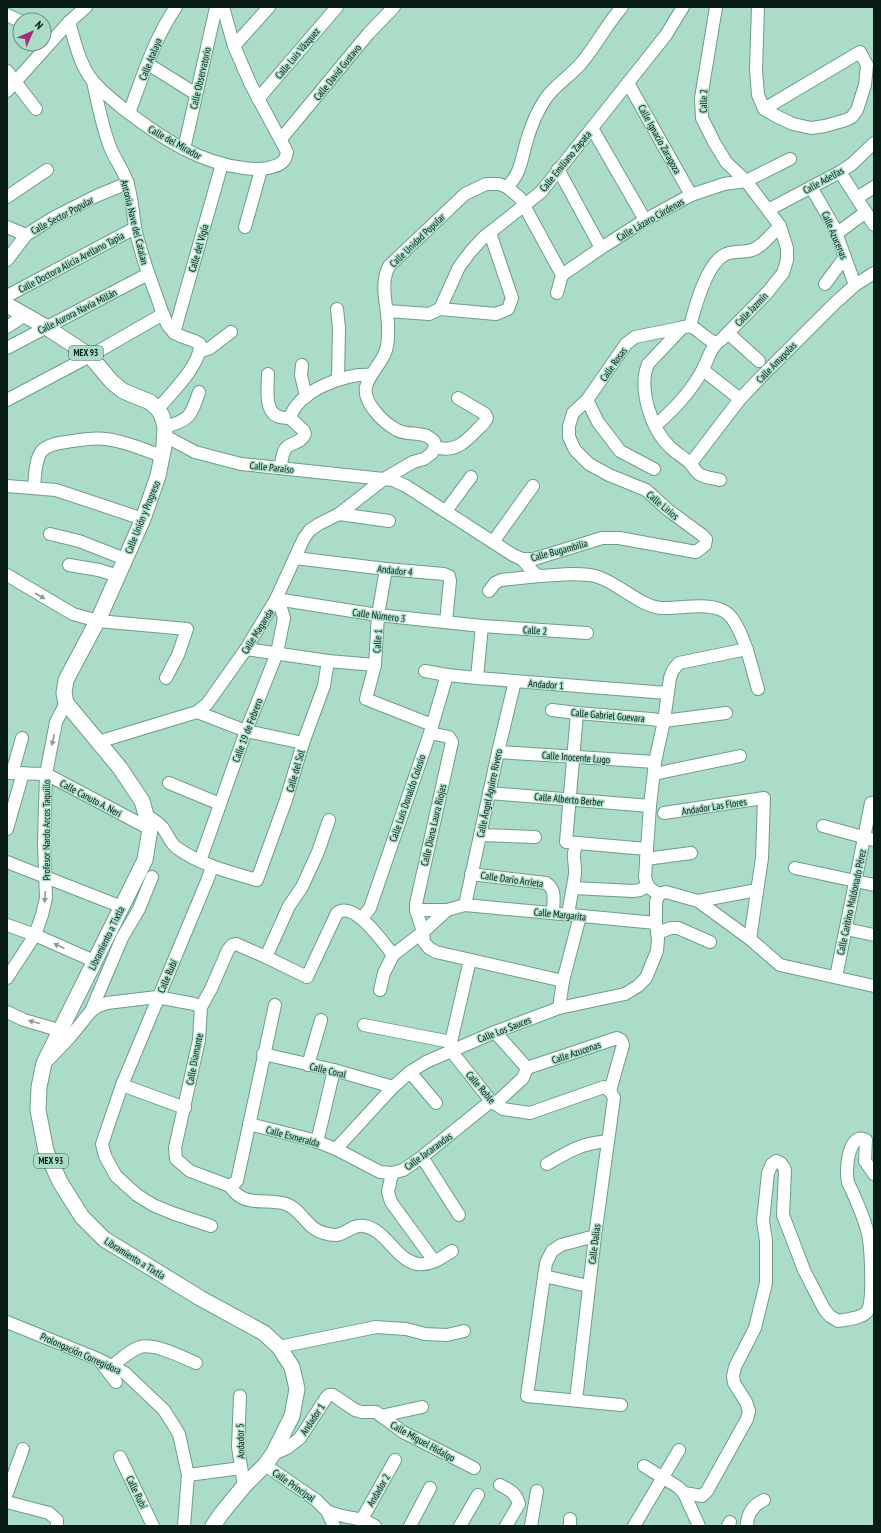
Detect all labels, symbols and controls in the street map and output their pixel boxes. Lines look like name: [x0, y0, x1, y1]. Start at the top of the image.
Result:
north arrow: [12, 12, 52, 52]
text: N: [32, 18, 46, 32]
street label: Calle Luis Vázquez: [272, 25, 323, 82]
street label: Calle Atalaya: [136, 36, 165, 82]
street label: Calle David Gustavo: [311, 42, 364, 103]
street label: Calle Observatorio: [187, 46, 214, 111]
street label: Calle 2: [697, 89, 710, 113]
street label: Calle Ignacio Zaragoza: [635, 102, 684, 176]
street label: Calle del Mirador: [146, 122, 204, 163]
street label: Calle Emiliano Zapata: [537, 128, 594, 194]
street label: Calle Adelfas: [801, 164, 846, 197]
street label: Antonia Nave del Catalan: [118, 178, 151, 266]
street label: Calle Sector Popular: [29, 193, 96, 237]
street label: Calle Lázaro Cárdenas: [614, 195, 687, 244]
street label: Calle Azucenas: [819, 209, 851, 262]
street label: Calle Unidad Popular: [387, 210, 448, 270]
street label: Calle del Vigía: [185, 223, 212, 274]
street label: Calle Doctora Alicia Arellano Tapia: [16, 229, 126, 296]
street label: Calle Aurora Navia Millán: [35, 286, 119, 337]
street label: Calle Jazmín: [732, 290, 771, 329]
street label: Calle Amapolas: [753, 338, 800, 386]
street label: Calle Rosas: [597, 344, 630, 384]
road number: MEX 93: [69, 346, 103, 360]
street label: Calle Paraíso: [249, 459, 295, 476]
street label: Calle Unión y Progreso: [122, 479, 163, 556]
street label: Calle Lirios: [644, 488, 682, 523]
street label: Calle Bugambilia: [529, 537, 589, 564]
street label: Andador 4: [377, 562, 414, 579]
one-way arrow: [34, 592, 46, 599]
street label: Calle Maganda: [238, 606, 276, 656]
street label: Calle Número 3: [352, 606, 406, 625]
street label: Calle 2: [523, 623, 547, 638]
street label: Calle 1: [370, 629, 385, 653]
street label: Andador 1: [528, 677, 564, 692]
street label: Calle 19 de Febrero: [229, 696, 266, 764]
street label: Calle Gabriel Guevara: [571, 706, 645, 725]
one-way arrow: [49, 734, 55, 746]
street label: Calle del Sol: [283, 748, 308, 794]
street label: Calle Ángel Aguirre Rivero: [474, 748, 505, 839]
street label: Calle Inocente Lugo: [541, 749, 610, 766]
street label: Calle Luis Donaldo Colosio: [386, 753, 429, 844]
street label: Calle Canuto A. Neri: [58, 777, 124, 820]
street label: Profesor Nardo Arcos Taquillo: [40, 780, 53, 880]
street label: Calle Diana Laura Riojas: [418, 782, 449, 867]
street label: Calle Alberto Berber: [534, 790, 604, 809]
street label: Andador Las Flores: [681, 795, 748, 818]
street label: Calle Caritino Maldonado Pérez: [834, 848, 869, 956]
street label: Calle Dario Arrieta: [480, 869, 544, 890]
one-way arrow: [42, 891, 48, 903]
street label: Libramiento a Tixtla: [85, 904, 128, 972]
street label: Calle Margarita: [533, 905, 587, 924]
one-way arrow: [52, 942, 64, 948]
street label: Calle Rubí: [155, 957, 181, 995]
street label: Calle Los Sauces: [476, 1013, 533, 1046]
one-way arrow: [28, 1019, 40, 1025]
street label: Calle Diamante: [183, 1032, 206, 1086]
street label: Calle Azucenas: [550, 1038, 603, 1067]
street label: Calle Coral: [308, 1060, 348, 1081]
street label: Calle Roble: [463, 1068, 498, 1106]
street label: Calle Esmeralda: [265, 1123, 321, 1150]
street label: Calle Jacarandas: [402, 1129, 455, 1173]
road number: MEX 93: [34, 1154, 68, 1168]
street label: Calle Dalias: [586, 1223, 603, 1265]
street label: Libramiento a Tixtla: [102, 1235, 168, 1282]
street label: Prolongación Corregidora: [38, 1330, 123, 1377]
street label: Andador 1: [297, 1401, 328, 1438]
street label: Calle Miguel Hidalgo: [388, 1418, 457, 1465]
street label: Andador 5: [233, 1423, 248, 1459]
street label: Calle Principal: [270, 1466, 318, 1505]
street label: Andador 2: [364, 1472, 393, 1509]
street label: Calle Rubí: [123, 1474, 150, 1512]

